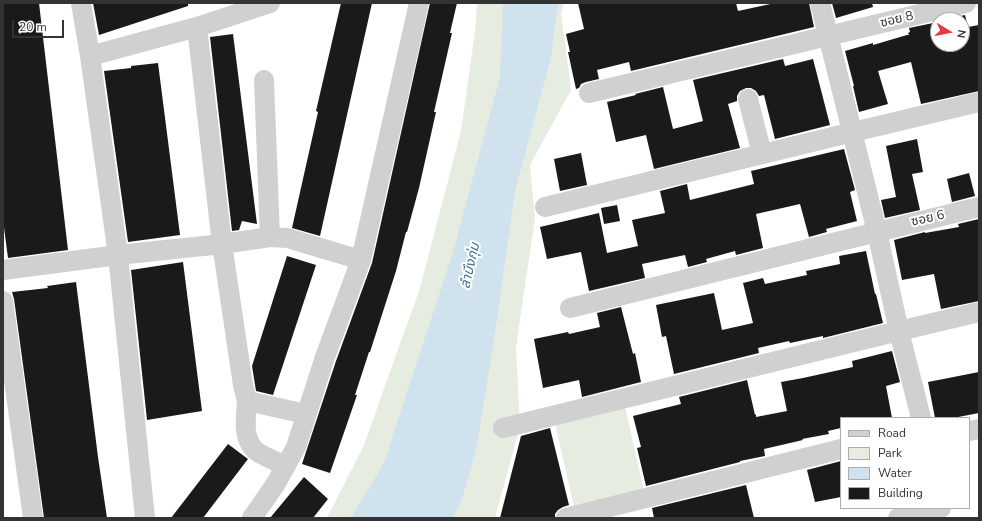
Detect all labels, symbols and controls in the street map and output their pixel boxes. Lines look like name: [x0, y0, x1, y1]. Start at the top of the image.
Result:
street label: ซอย 8: [879, 8, 915, 32]
scale bar: [14, 12, 66, 38]
north arrow: [930, 12, 970, 52]
text: 20 m: [19, 19, 47, 35]
text: N: [953, 29, 969, 39]
street label: ซอย 6: [910, 208, 946, 230]
water label: ลำบึงกุ่ม: [458, 241, 484, 291]
legend: [840, 417, 970, 509]
text: Road: [878, 425, 906, 441]
text: Park: [878, 445, 902, 461]
text: Water: [878, 465, 912, 481]
text: Building: [878, 485, 923, 501]

